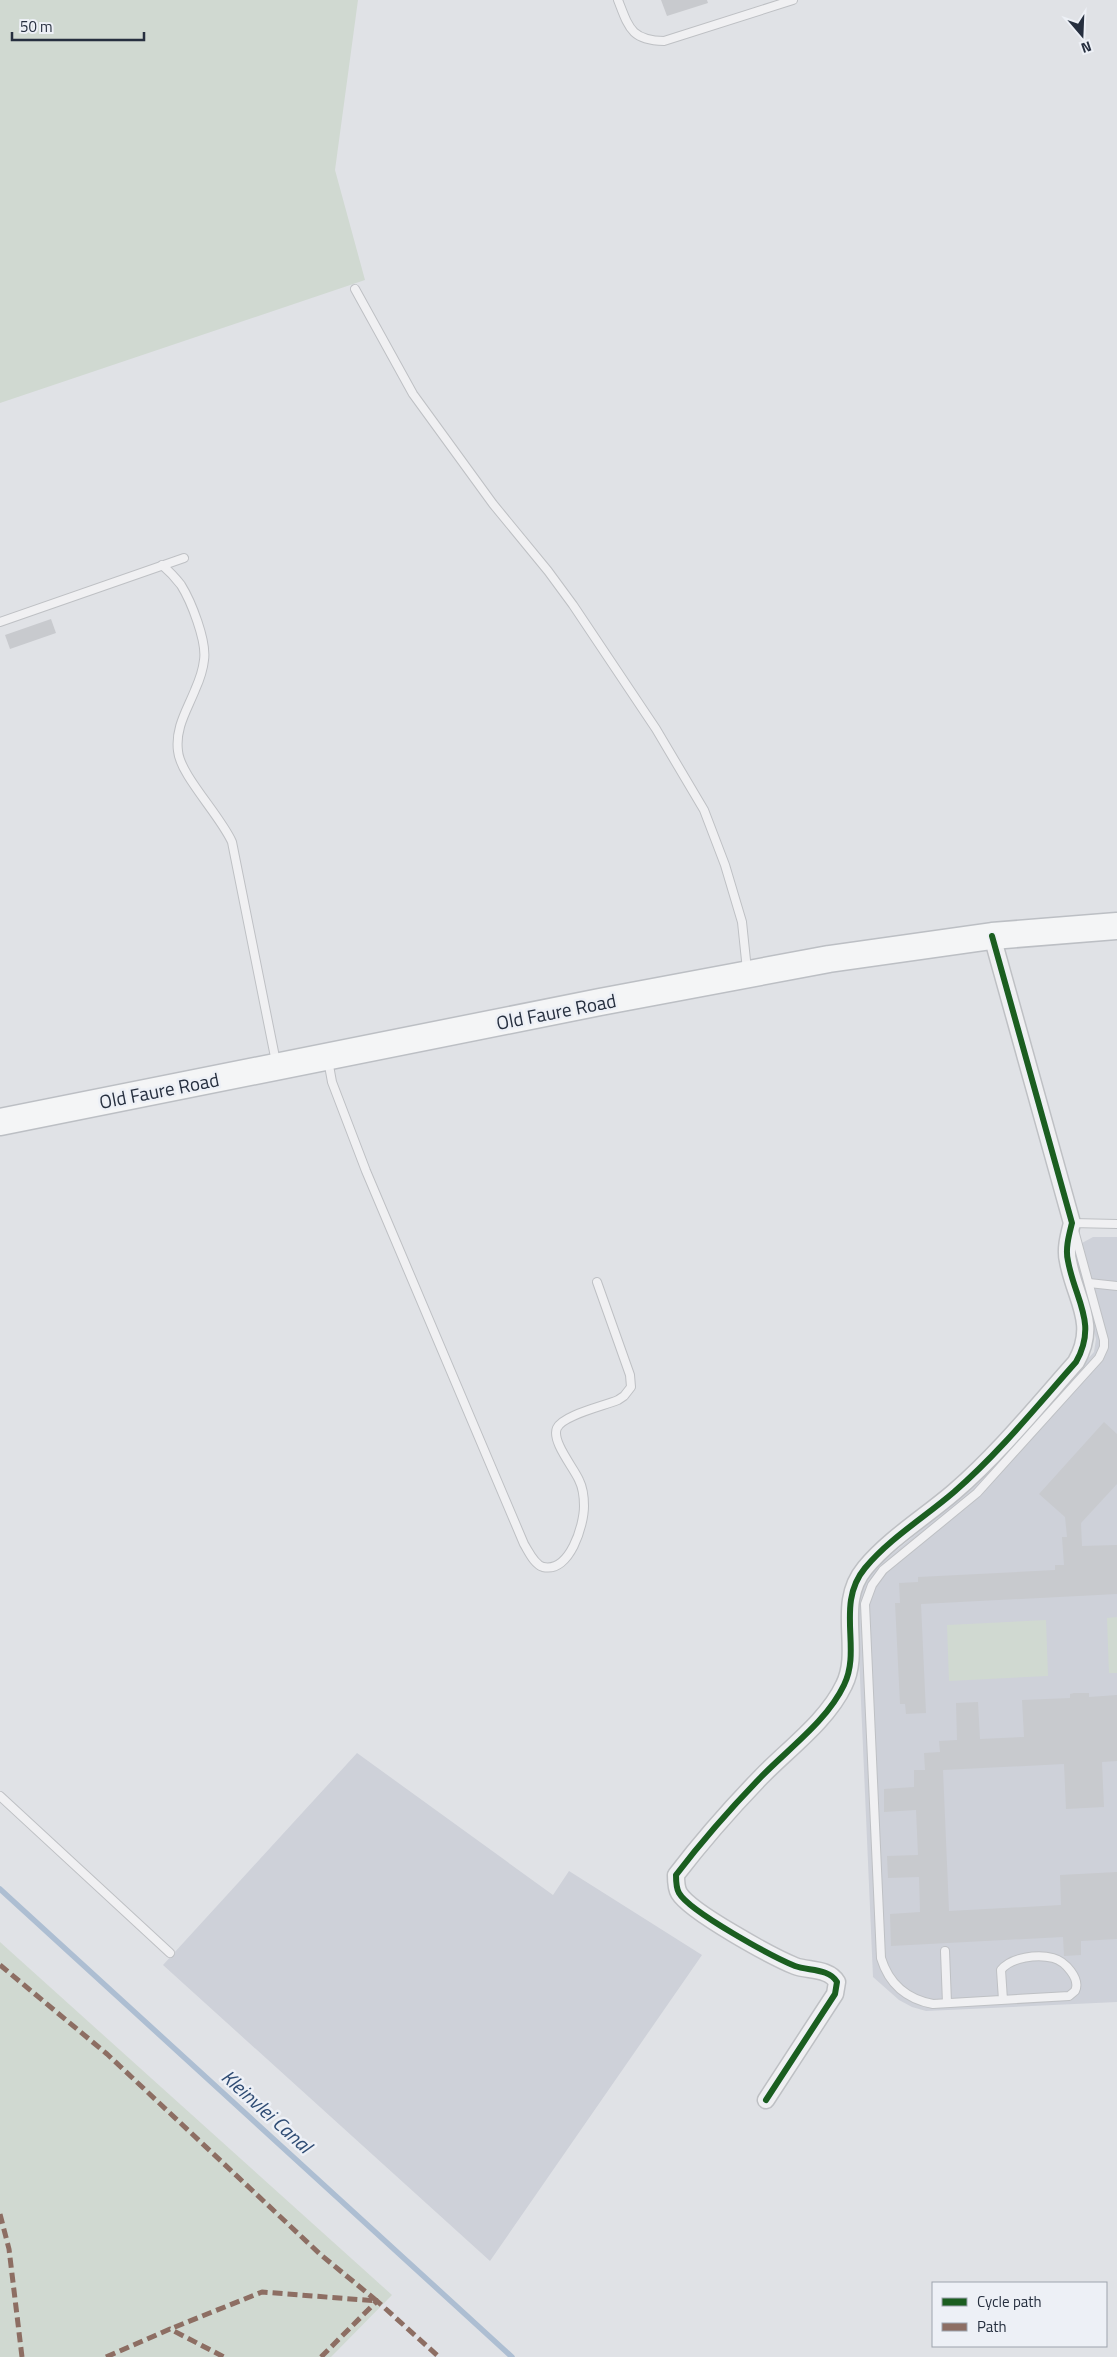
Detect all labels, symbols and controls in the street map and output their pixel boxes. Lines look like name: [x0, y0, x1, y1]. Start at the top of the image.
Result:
scale bar: [12, 10, 145, 42]
north arrow: [1057, 10, 1107, 60]
text: 50 m: [20, 15, 53, 38]
text: N: [1078, 36, 1094, 59]
street label: Old Faure Road: [494, 985, 618, 1037]
street label: Old Faure Road: [97, 1064, 221, 1116]
water label: Kleinvlei Canal: [215, 2062, 321, 2162]
legend: [932, 2282, 1107, 2347]
text: Cycle path: [977, 2290, 1042, 2313]
text: Path: [977, 2315, 1007, 2338]

